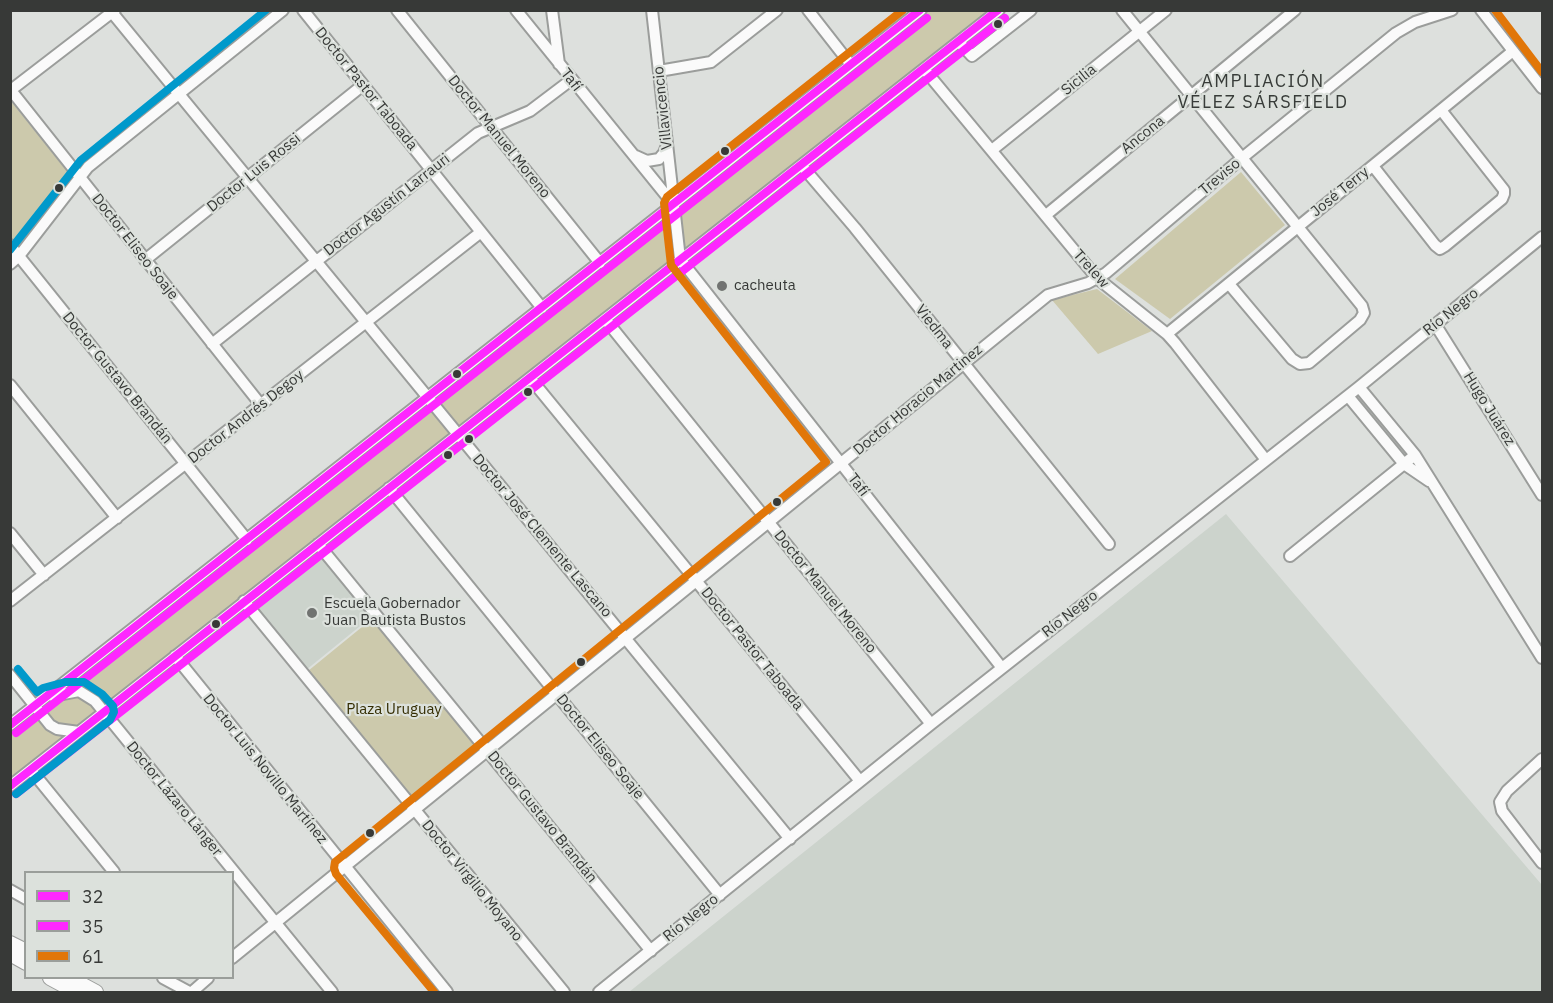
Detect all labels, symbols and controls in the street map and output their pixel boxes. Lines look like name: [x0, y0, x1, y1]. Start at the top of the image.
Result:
unlabelled marker: [992, 18, 1004, 30]
street label: Doctor Pastor Taboada: [311, 24, 421, 154]
street label: Sicilia: [1058, 61, 1100, 99]
street label: Tafí: [556, 65, 586, 95]
street label: Villavicencio: [650, 65, 676, 151]
district label: AMPLIACIÓN VÉLEZ SÁRSFIELD: [1178, 71, 1348, 113]
street label: Doctor Manuel Moreno: [444, 72, 554, 202]
street label: Ancona: [1118, 112, 1168, 158]
street label: Doctor Luis Rossi: [204, 130, 304, 216]
unlabelled marker: [719, 145, 731, 157]
street label: Doctor Agustín Larrauri: [320, 150, 454, 260]
street label: Treviso: [1196, 155, 1244, 199]
street label: José Terry: [1307, 163, 1373, 221]
unlabelled marker: [53, 182, 65, 194]
street label: Doctor Eliseo Soaje: [88, 190, 182, 304]
street label: Trelew: [1069, 246, 1113, 292]
place label: cacheuta: [734, 277, 796, 295]
marker: cacheuta: [715, 279, 729, 293]
street label: Río Negro: [1420, 284, 1482, 340]
street label: Viedma: [911, 301, 957, 353]
street label: Doctor Gustavo Brandán: [58, 309, 176, 447]
street label: Doctor Horacio Martinez: [850, 341, 986, 459]
street label: Doctor Andrés Degoy: [185, 366, 307, 468]
unlabelled marker: [451, 368, 463, 380]
street label: Hugo Juárez: [1459, 369, 1519, 449]
unlabelled marker: [522, 386, 534, 398]
unlabelled marker: [463, 433, 475, 445]
unlabelled marker: [442, 449, 454, 461]
street label: Doctor José Clemente Lascano: [468, 451, 616, 621]
street label: Tafí: [843, 470, 873, 500]
unlabelled marker: [771, 496, 783, 508]
street label: Doctor Manuel Moreno: [770, 527, 880, 657]
street label: Doctor Pastor Taboada: [697, 584, 807, 714]
street label: Río Negro: [1039, 587, 1101, 641]
place label: Escuela Gobernador Juan Bautista Bustos: [324, 595, 466, 630]
marker: Escuela Gobernador Juan Bautista Bustos: [305, 606, 319, 620]
unlabelled marker: [210, 618, 222, 630]
unlabelled marker: [575, 656, 587, 668]
street label: Doctor Luis Novillo Martínez: [199, 690, 331, 848]
street label: Doctor Eliseo Soaje: [552, 691, 648, 803]
park label: Plaza Uruguay: [346, 701, 442, 719]
street label: Doctor Lázaro Lánger: [122, 738, 226, 860]
street label: Doctor Gustavo Brandán: [483, 748, 601, 886]
street label: Doctor Virgilio Moyano: [418, 817, 526, 945]
unlabelled marker: [364, 827, 376, 839]
legend: [24, 871, 234, 979]
text: 32: [82, 885, 104, 908]
street label: Río Negro: [660, 890, 722, 946]
text: 35: [82, 915, 104, 938]
text: 61: [82, 945, 104, 968]

